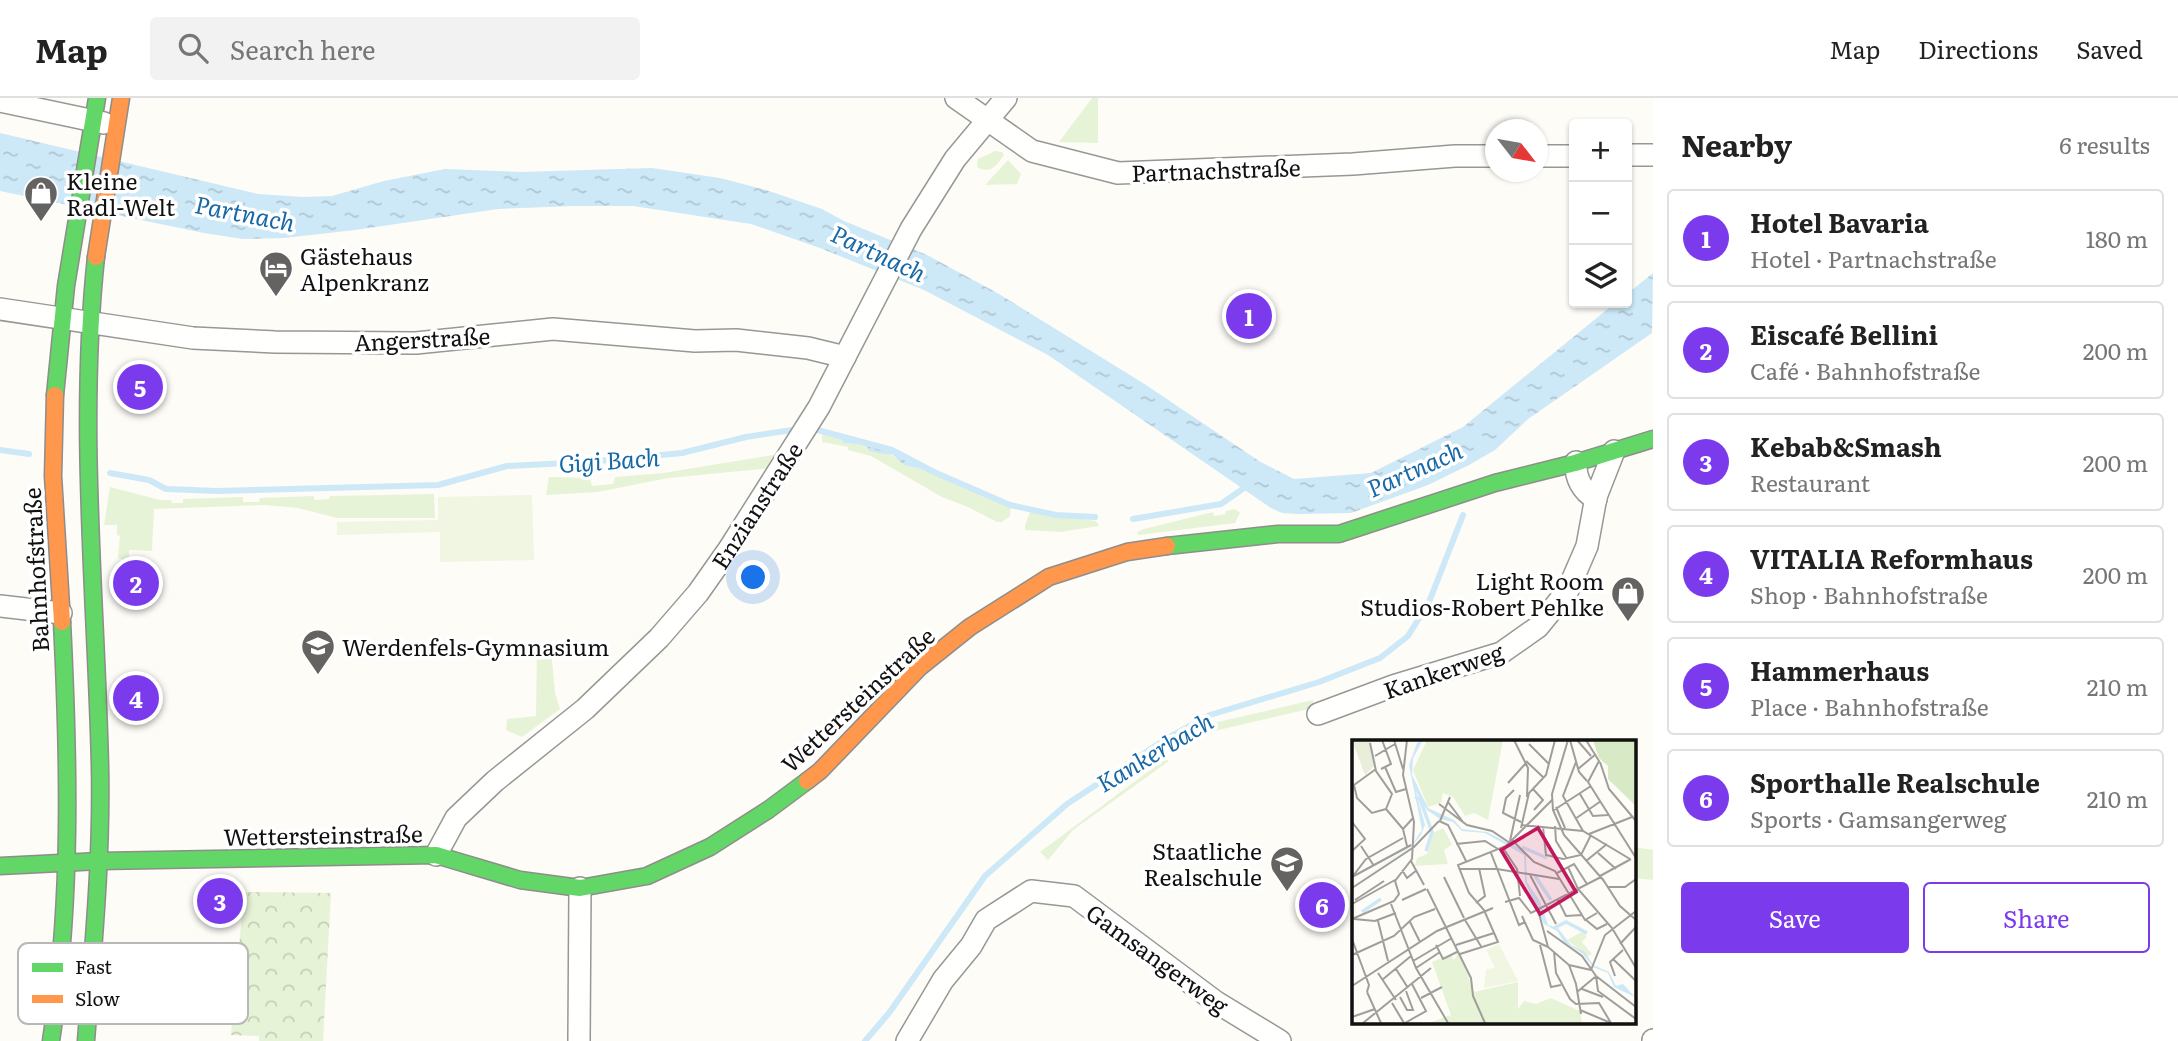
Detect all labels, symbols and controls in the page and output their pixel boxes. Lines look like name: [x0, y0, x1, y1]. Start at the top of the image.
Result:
search box: [150, 17, 640, 80]
text: Map: [35, 24, 108, 73]
icon: search: [174, 29, 212, 67]
text: Search here: [230, 29, 376, 68]
text: Map: [1829, 31, 1880, 66]
text: Directions: [1918, 31, 2038, 66]
text: Saved: [2076, 31, 2143, 66]
north arrow: [1485, 119, 1548, 182]
map controls: [1569, 119, 1632, 308]
button: +: [1569, 119, 1632, 182]
text: Nearby: [1681, 122, 1792, 166]
text: 6 results: [2059, 127, 2150, 161]
street label: Partnachstraße: [1131, 149, 1301, 189]
place label: Kleine Radl-Welt: [66, 163, 176, 223]
shop icon: Kleine Radl-Welt: [22, 174, 60, 223]
button: −: [1569, 182, 1632, 245]
water label: Partnach: [192, 185, 298, 239]
text: Hotel Bavaria: [1750, 202, 1929, 241]
water label: Partnach: [826, 215, 932, 289]
text: 1: [1701, 221, 1711, 255]
text: 180 m: [2086, 221, 2148, 255]
place label: Gästehaus Alpenkranz: [300, 238, 429, 298]
text: Hotel · Partnachstraße: [1750, 241, 1997, 275]
button: layers: [1569, 245, 1632, 308]
hotel icon: Gästehaus Alpenkranz: [257, 249, 295, 298]
pin: 1: [1226, 290, 1272, 342]
text: Eiscafé Bellini: [1750, 314, 1938, 353]
street label: Angerstraße: [353, 317, 491, 359]
text: 2: [1700, 333, 1712, 367]
text: 200 m: [2083, 333, 2148, 367]
text: Café · Bahnhofstraße: [1750, 353, 1981, 387]
pin: 5: [117, 361, 163, 413]
text: Kebab&Smash: [1750, 426, 1942, 465]
water label: Partnach: [1361, 431, 1467, 505]
street label: Enzianstraße: [702, 435, 810, 575]
water label: Gigi Bach: [557, 438, 661, 480]
text: 3: [1700, 445, 1712, 479]
text: 200 m: [2083, 445, 2148, 479]
text: Restaurant: [1750, 465, 1870, 499]
street label: Bahnhofstraße: [14, 487, 56, 653]
text: VITALIA Reformhaus: [1750, 538, 2033, 577]
pin: 2: [113, 557, 159, 609]
text: 4: [1699, 557, 1713, 591]
text: 200 m: [2083, 557, 2148, 591]
your location: [736, 560, 770, 594]
place label: Light Room Studios-Robert Pehlke: [1360, 563, 1604, 623]
shop icon: Light Room Studios-Robert Pehlke: [1609, 574, 1647, 623]
text: Shop · Bahnhofstraße: [1750, 577, 1988, 611]
street label: Wettersteinstraße: [772, 619, 942, 779]
school or university icon: Werdenfels-Gymnasium: [299, 627, 337, 676]
place label: Werdenfels-Gymnasium: [342, 629, 609, 663]
street label: Kankerweg: [1378, 634, 1508, 706]
text: Hammerhaus: [1750, 650, 1929, 689]
text: 5: [1700, 669, 1712, 703]
text: 210 m: [2087, 669, 2148, 703]
pin: 4: [113, 672, 159, 724]
text: Place · Bahnhofstraße: [1750, 689, 1989, 723]
water label: Kankerbach: [1089, 702, 1219, 800]
inset map: [1352, 740, 1636, 1024]
text: Sporthalle Realschule: [1750, 762, 2040, 801]
text: 6: [1699, 781, 1713, 815]
text: 210 m: [2087, 781, 2148, 815]
text: Sports · Gamsangerweg: [1750, 801, 2007, 835]
street label: Wettersteinstraße: [223, 815, 423, 853]
place label: Staatliche Realschule: [1144, 833, 1262, 893]
school or university icon: Staatliche Realschule: [1268, 844, 1306, 893]
pin: 3: [197, 875, 243, 927]
pin: 6: [1299, 879, 1345, 931]
button: Save: [1681, 882, 1909, 953]
button: Share: [1923, 882, 2150, 953]
street label: Gamsangerweg: [1080, 895, 1236, 1021]
legend: [18, 943, 248, 1024]
text: Fast: [75, 952, 112, 980]
text: Slow: [75, 984, 120, 1012]

